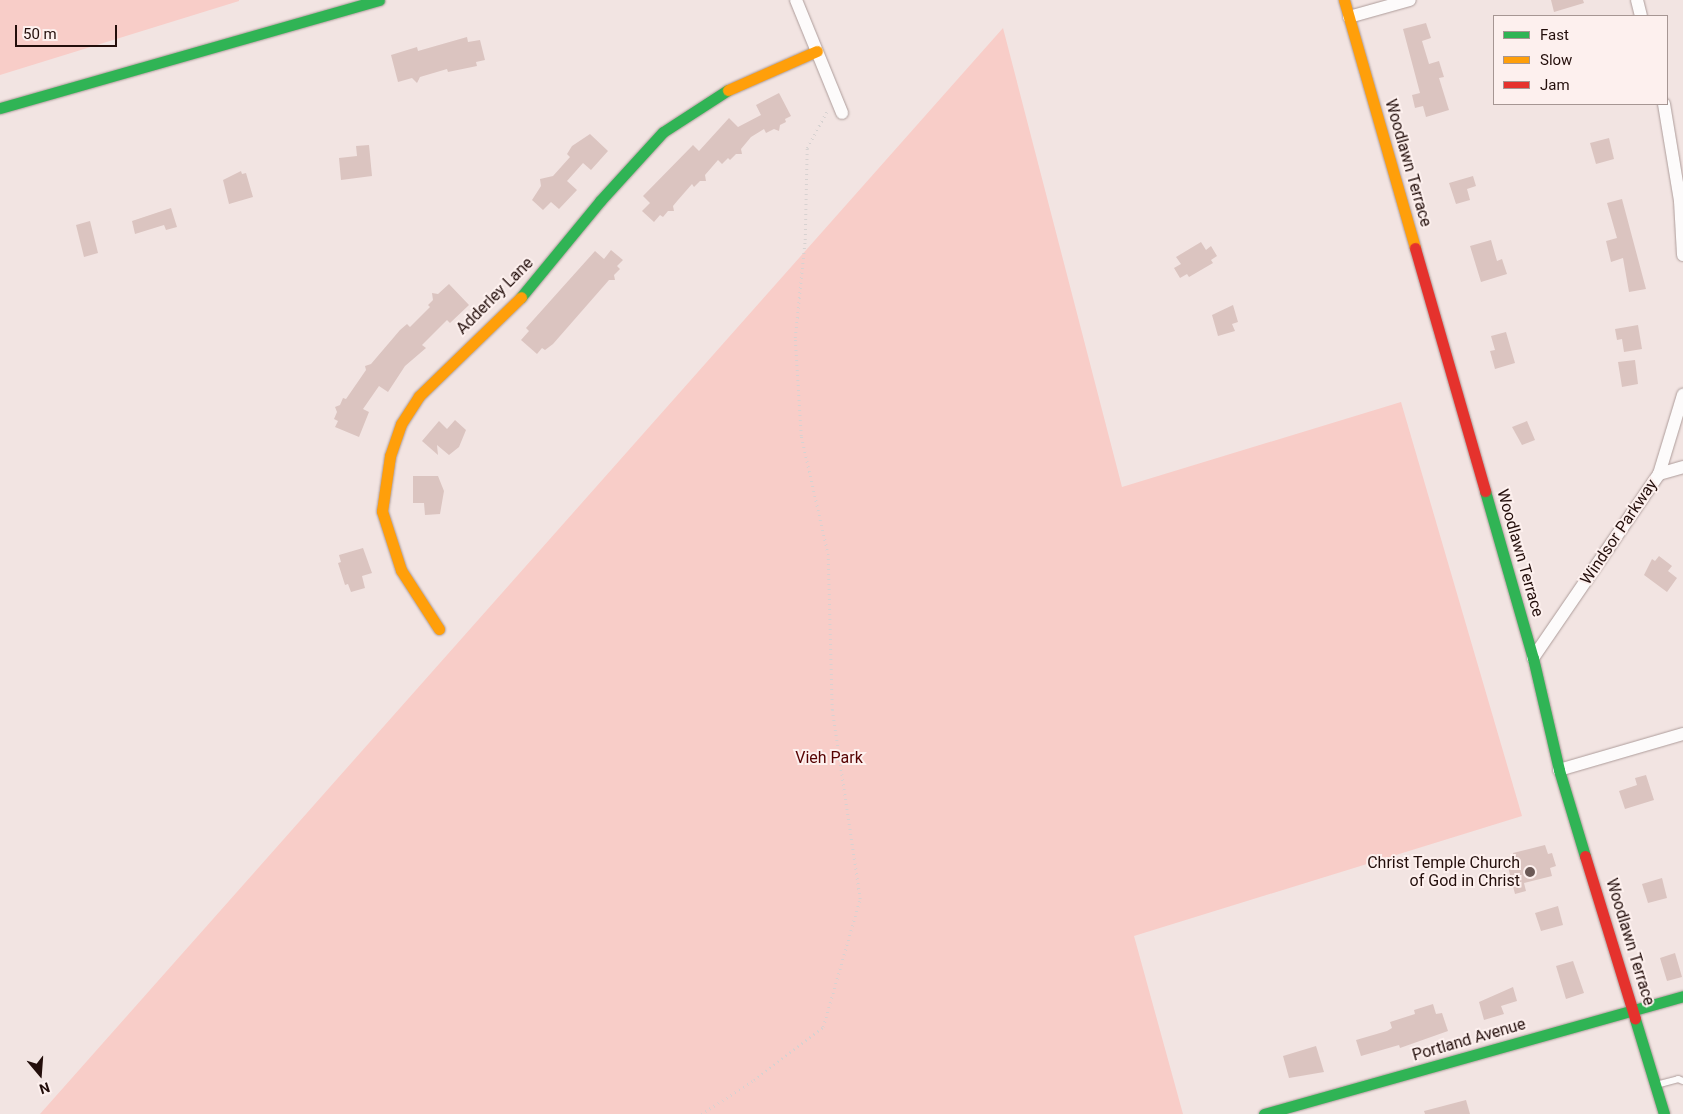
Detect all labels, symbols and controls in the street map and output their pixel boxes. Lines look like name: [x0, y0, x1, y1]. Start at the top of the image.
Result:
scale bar: [18, 15, 120, 47]
legend: [1493, 15, 1668, 105]
text: 50 m: [23, 25, 57, 43]
text: Fast: [1540, 26, 1569, 44]
text: Slow: [1540, 51, 1572, 69]
text: Jam: [1540, 76, 1570, 94]
street label: Woodlawn Terrace: [1381, 97, 1435, 229]
street label: Adderley Lane: [453, 254, 537, 338]
street label: Windsor Parkway: [1577, 476, 1661, 588]
street label: Woodlawn Terrace: [1493, 487, 1547, 619]
park label: Vieh Park: [795, 748, 863, 768]
place label: Christ Temple Church of God in Christ: [1367, 853, 1520, 891]
marker: Christ Temple Church of God in Christ: [1524, 866, 1536, 878]
street label: Woodlawn Terrace: [1602, 876, 1658, 1008]
street label: Portland Avenue: [1410, 1015, 1528, 1065]
north arrow: [15, 1049, 65, 1099]
text: N: [37, 1079, 52, 1097]

